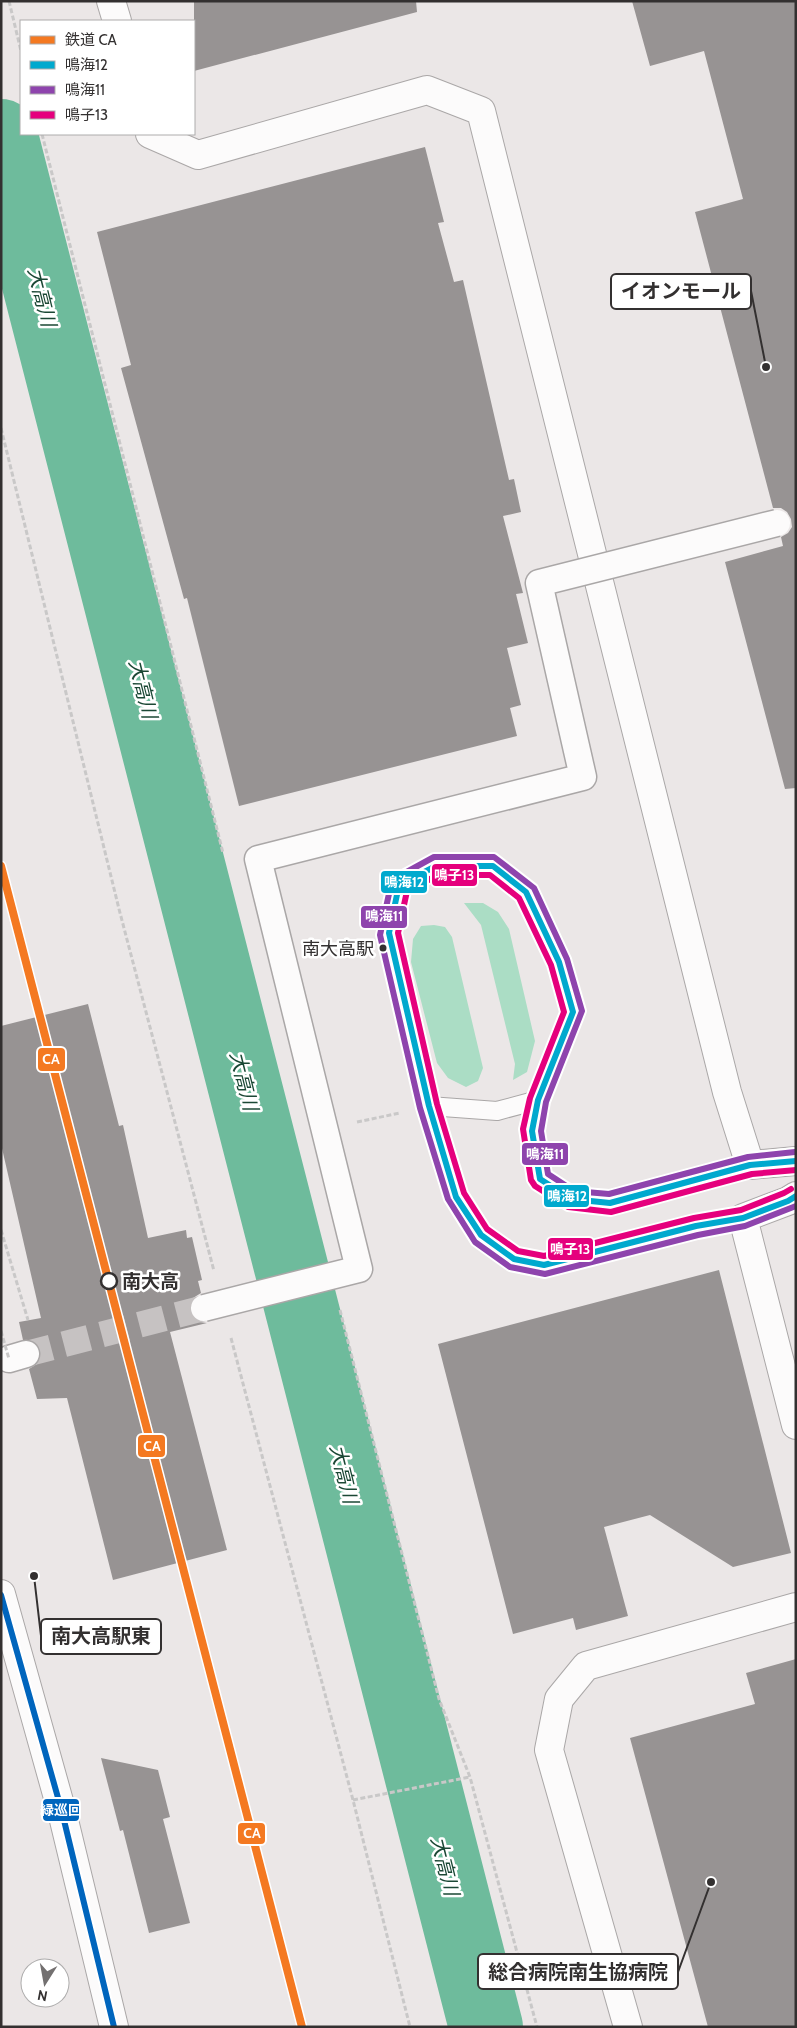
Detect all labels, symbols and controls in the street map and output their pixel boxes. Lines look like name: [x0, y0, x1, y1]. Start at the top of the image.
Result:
legend: [20, 20, 195, 135]
text: 鉄道 CA: [65, 31, 118, 49]
text: 鳴海12: [65, 56, 108, 74]
text: 鳴海11: [65, 81, 105, 99]
text: 鳴子13: [65, 106, 108, 124]
water label: 大高川: [23, 265, 61, 331]
callout: イオンモール: [611, 274, 751, 309]
text: イオンモール: [621, 279, 741, 303]
water label: 大高川: [124, 657, 162, 723]
line badge: 鳴子13: [431, 863, 478, 887]
text: 鳴子13: [434, 866, 474, 884]
line badge: 鳴海12: [380, 870, 428, 894]
text: 鳴海12: [384, 873, 424, 891]
line badge: 鳴海11: [360, 905, 408, 929]
text: 鳴海11: [365, 907, 403, 925]
place label: 南大高駅: [302, 938, 374, 960]
marker: 南大高駅: [378, 943, 388, 953]
line badge: CA: [37, 1047, 66, 1072]
water label: 大高川: [225, 1049, 263, 1115]
text: CA: [42, 1050, 60, 1068]
line badge: 鳴海11: [521, 1142, 569, 1166]
text: 鳴海11: [526, 1145, 564, 1163]
line badge: 鳴海12: [543, 1184, 590, 1208]
text: 鳴海12: [547, 1187, 587, 1205]
line badge: 鳴子13: [547, 1237, 594, 1261]
text: 鳴子13: [550, 1240, 590, 1258]
place label: 南大高: [122, 1270, 179, 1293]
marker: 南大高: [100, 1272, 118, 1290]
line badge: CA: [137, 1434, 166, 1458]
text: CA: [143, 1437, 161, 1455]
water label: 大高川: [325, 1442, 363, 1508]
callout: 南大高駅東: [41, 1619, 161, 1654]
text: 南大高駅東: [51, 1624, 151, 1648]
line badge: 緑巡回: [42, 1798, 80, 1822]
text: 緑巡回: [40, 1801, 82, 1819]
line badge: CA: [237, 1822, 266, 1845]
text: CA: [243, 1824, 261, 1842]
water label: 大高川: [426, 1834, 464, 1900]
callout: 総合病院南生協病院: [478, 1954, 678, 1989]
north arrow: [20, 1958, 70, 2008]
text: 総合病院南生協病院: [488, 1960, 668, 1984]
text: N: [36, 1986, 49, 2006]

